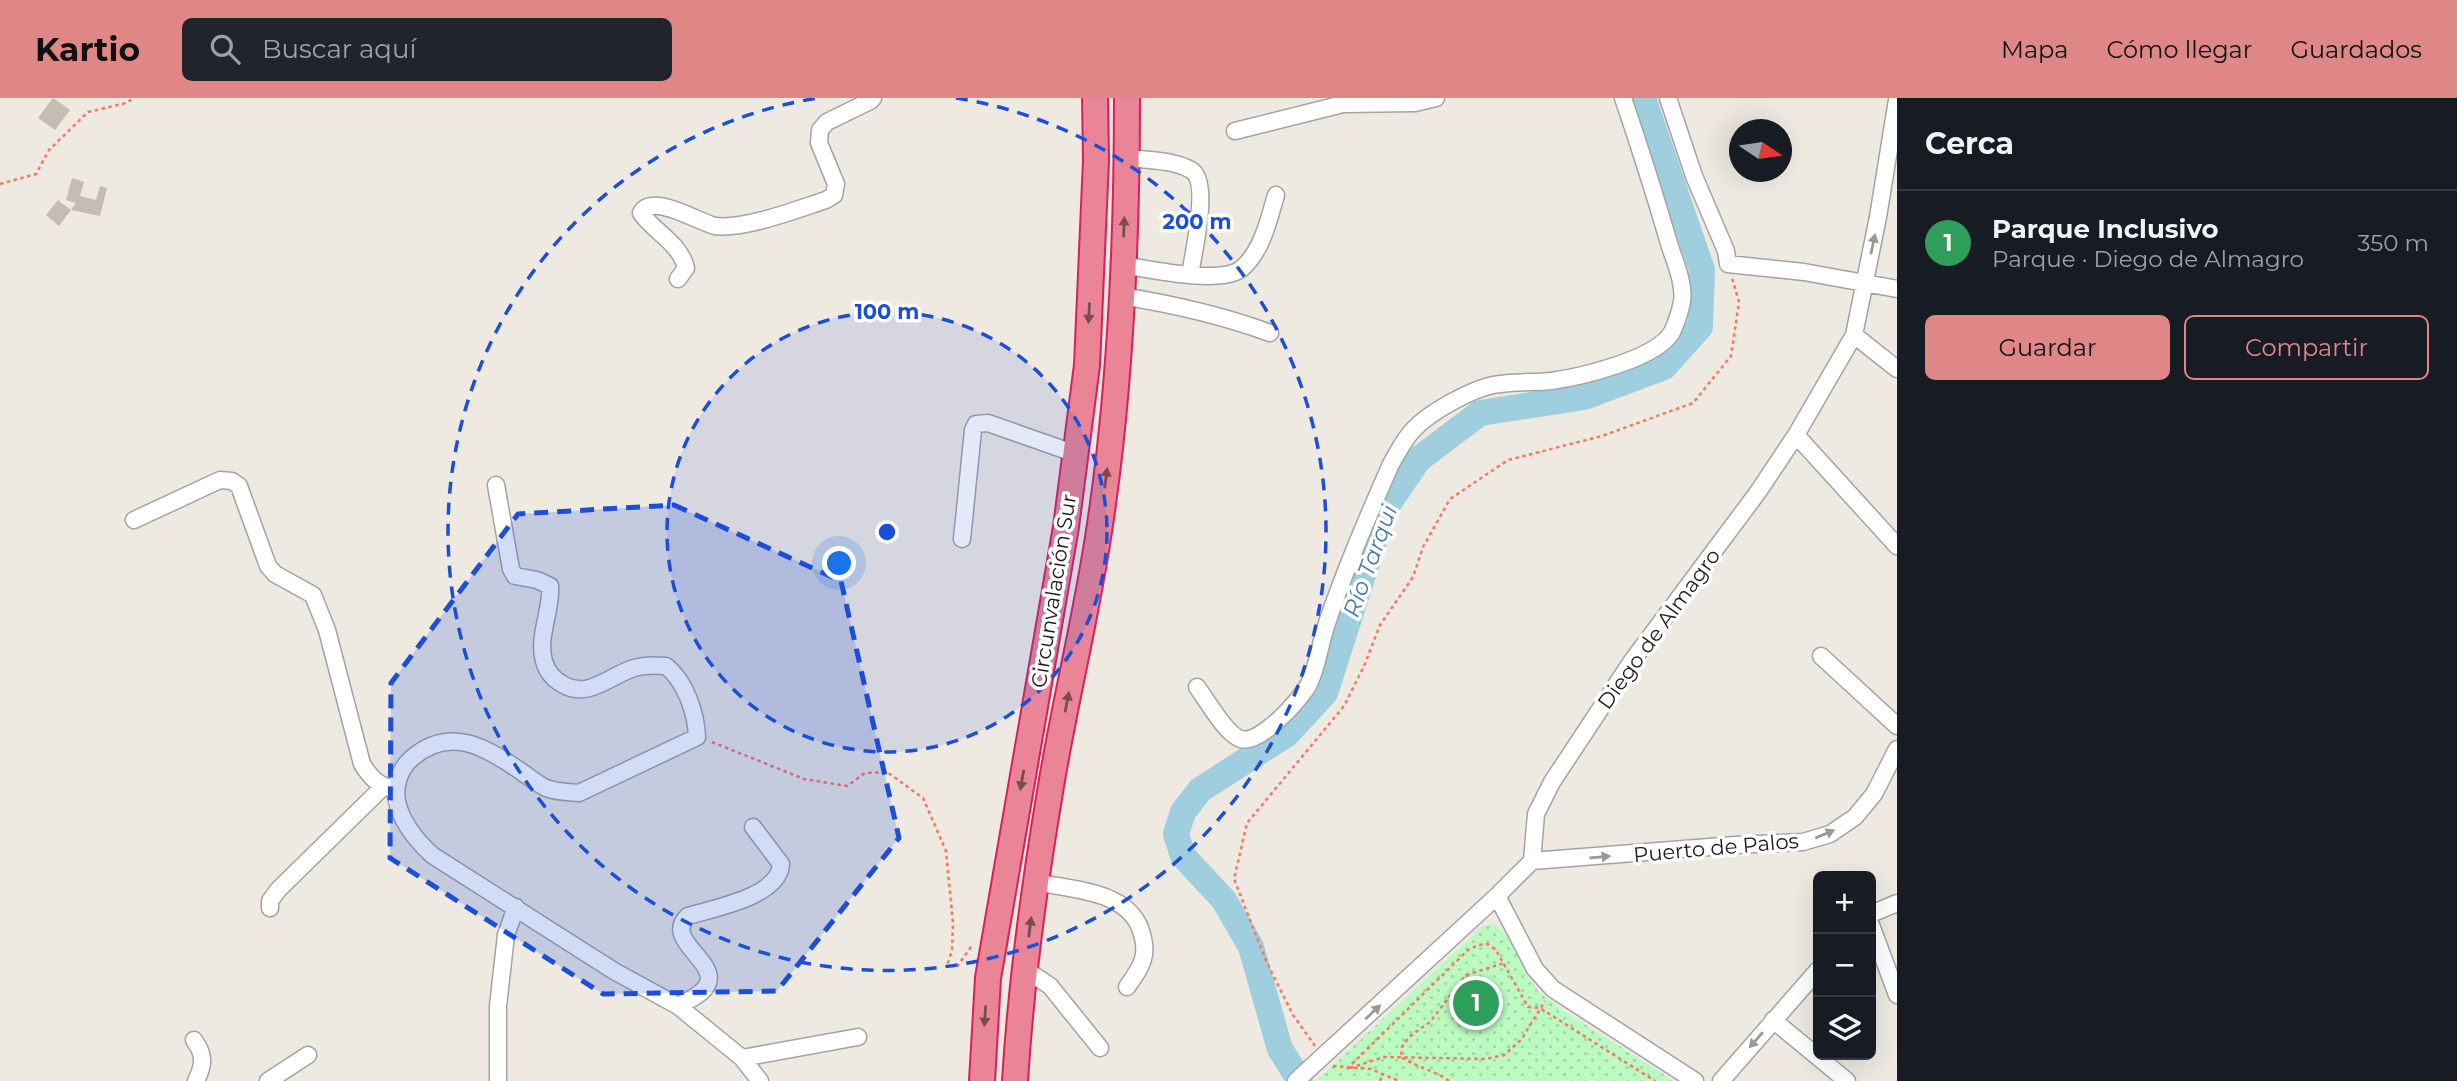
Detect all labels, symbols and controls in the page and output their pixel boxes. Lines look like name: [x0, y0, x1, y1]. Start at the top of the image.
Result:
search box: [182, 18, 672, 81]
text: Kartio: [35, 29, 140, 69]
icon: search: [206, 30, 244, 68]
text: Buscar aquí: [262, 33, 416, 65]
text: Mapa: [2001, 35, 2068, 64]
text: Cómo llegar: [2106, 35, 2252, 64]
text: Guardados: [2290, 35, 2422, 64]
north arrow: [1729, 119, 1792, 182]
text: Cerca: [1925, 125, 2014, 162]
text: 200 m: [1163, 209, 1231, 234]
text: Parque Inclusivo: [1992, 213, 2219, 245]
one-way arrow: [1119, 216, 1130, 238]
text: 1: [1943, 229, 1953, 257]
text: 350 m: [2358, 229, 2429, 257]
one-way arrow: [1867, 233, 1878, 255]
text: Parque · Diego de Almagro: [1992, 245, 2304, 273]
text: 100 m: [855, 299, 919, 324]
one-way arrow: [1084, 302, 1095, 324]
button: Guardar: [1925, 315, 2170, 380]
button: Compartir: [2184, 315, 2429, 380]
one-way arrow: [1100, 467, 1111, 489]
street label: Circunvalación Sur: [1026, 492, 1081, 689]
water label: Río Tarqui: [1337, 500, 1403, 621]
centre of rings: [875, 520, 899, 544]
street label: Diego de Almagro: [1592, 544, 1725, 714]
your location: [822, 546, 856, 580]
one-way arrow: [1061, 691, 1072, 713]
one-way arrow: [1016, 770, 1027, 792]
street label: Puerto de Palos: [1632, 828, 1800, 867]
one-way arrow: [1815, 828, 1836, 839]
one-way arrow: [1589, 851, 1611, 862]
map controls: [1813, 871, 1876, 1060]
button: +: [1813, 871, 1876, 934]
one-way arrow: [1024, 915, 1035, 937]
button: −: [1813, 934, 1876, 997]
pin: 1: [1453, 977, 1499, 1029]
button: layers: [1813, 997, 1876, 1060]
one-way arrow: [1364, 1004, 1381, 1020]
one-way arrow: [979, 1005, 990, 1027]
one-way arrow: [1749, 1031, 1765, 1048]

